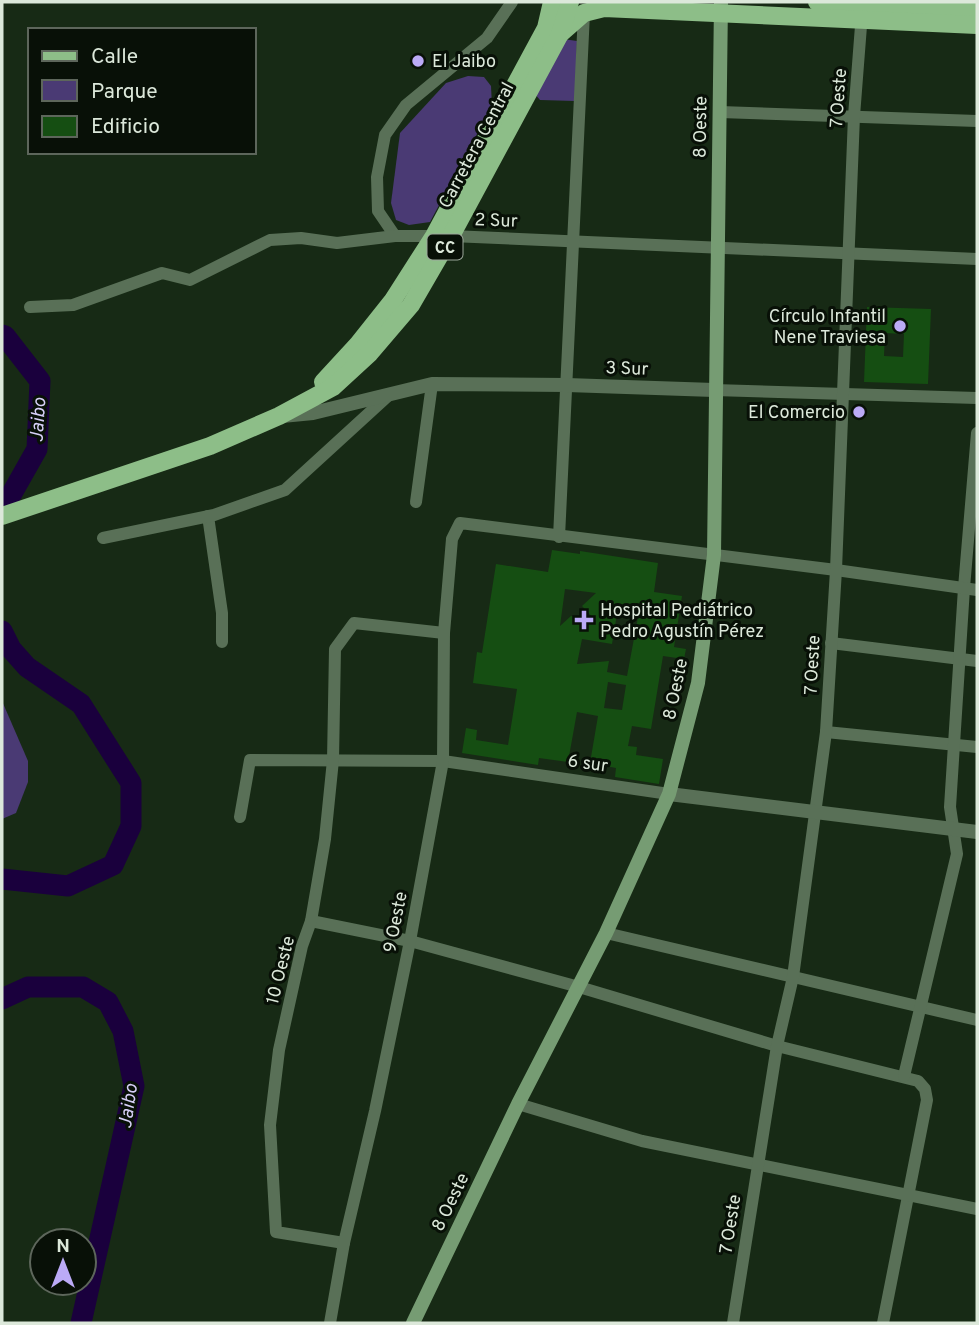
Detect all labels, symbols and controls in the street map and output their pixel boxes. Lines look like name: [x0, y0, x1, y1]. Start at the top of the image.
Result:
legend: [28, 28, 256, 154]
text: Calle: [91, 44, 138, 71]
place label: El Jaibo: [432, 51, 496, 74]
marker: El Jaibo: [410, 53, 426, 69]
street label: 7 Oeste: [826, 67, 853, 129]
text: Parque: [91, 79, 158, 106]
street label: Carretera Central: [434, 79, 520, 213]
street label: 8 Oeste: [689, 96, 714, 158]
text: Edificio: [91, 114, 160, 141]
street label: 2 Sur: [474, 209, 518, 234]
road number: CC: [428, 234, 462, 260]
place label: Círculo Infantil Nene Traviesa: [769, 306, 886, 350]
marker: Círculo Infantil Nene Traviesa: [892, 318, 908, 334]
street label: 3 Sur: [605, 357, 649, 382]
water label: Jaibo: [25, 396, 53, 443]
place label: El Comercio: [748, 402, 845, 425]
marker: El Comercio: [851, 404, 867, 420]
place label: Hospital Pediátrico Pedro Agustín Pérez: [600, 600, 764, 644]
marker: Hospital Pediátrico Pedro Agustín Pérez: [574, 610, 594, 630]
street label: 7 Oeste: [800, 635, 827, 696]
street label: 8 Oeste: [659, 656, 694, 722]
street label: 6 sur: [566, 750, 609, 779]
street label: 9 Oeste: [379, 890, 414, 955]
street label: 10 Oeste: [262, 934, 301, 1007]
water label: Jaibo: [114, 1081, 144, 1130]
street label: 8 Oeste: [427, 1170, 475, 1236]
street label: 7 Oeste: [715, 1193, 748, 1256]
north arrow: [28, 1227, 98, 1297]
text: N: [56, 1235, 70, 1259]

